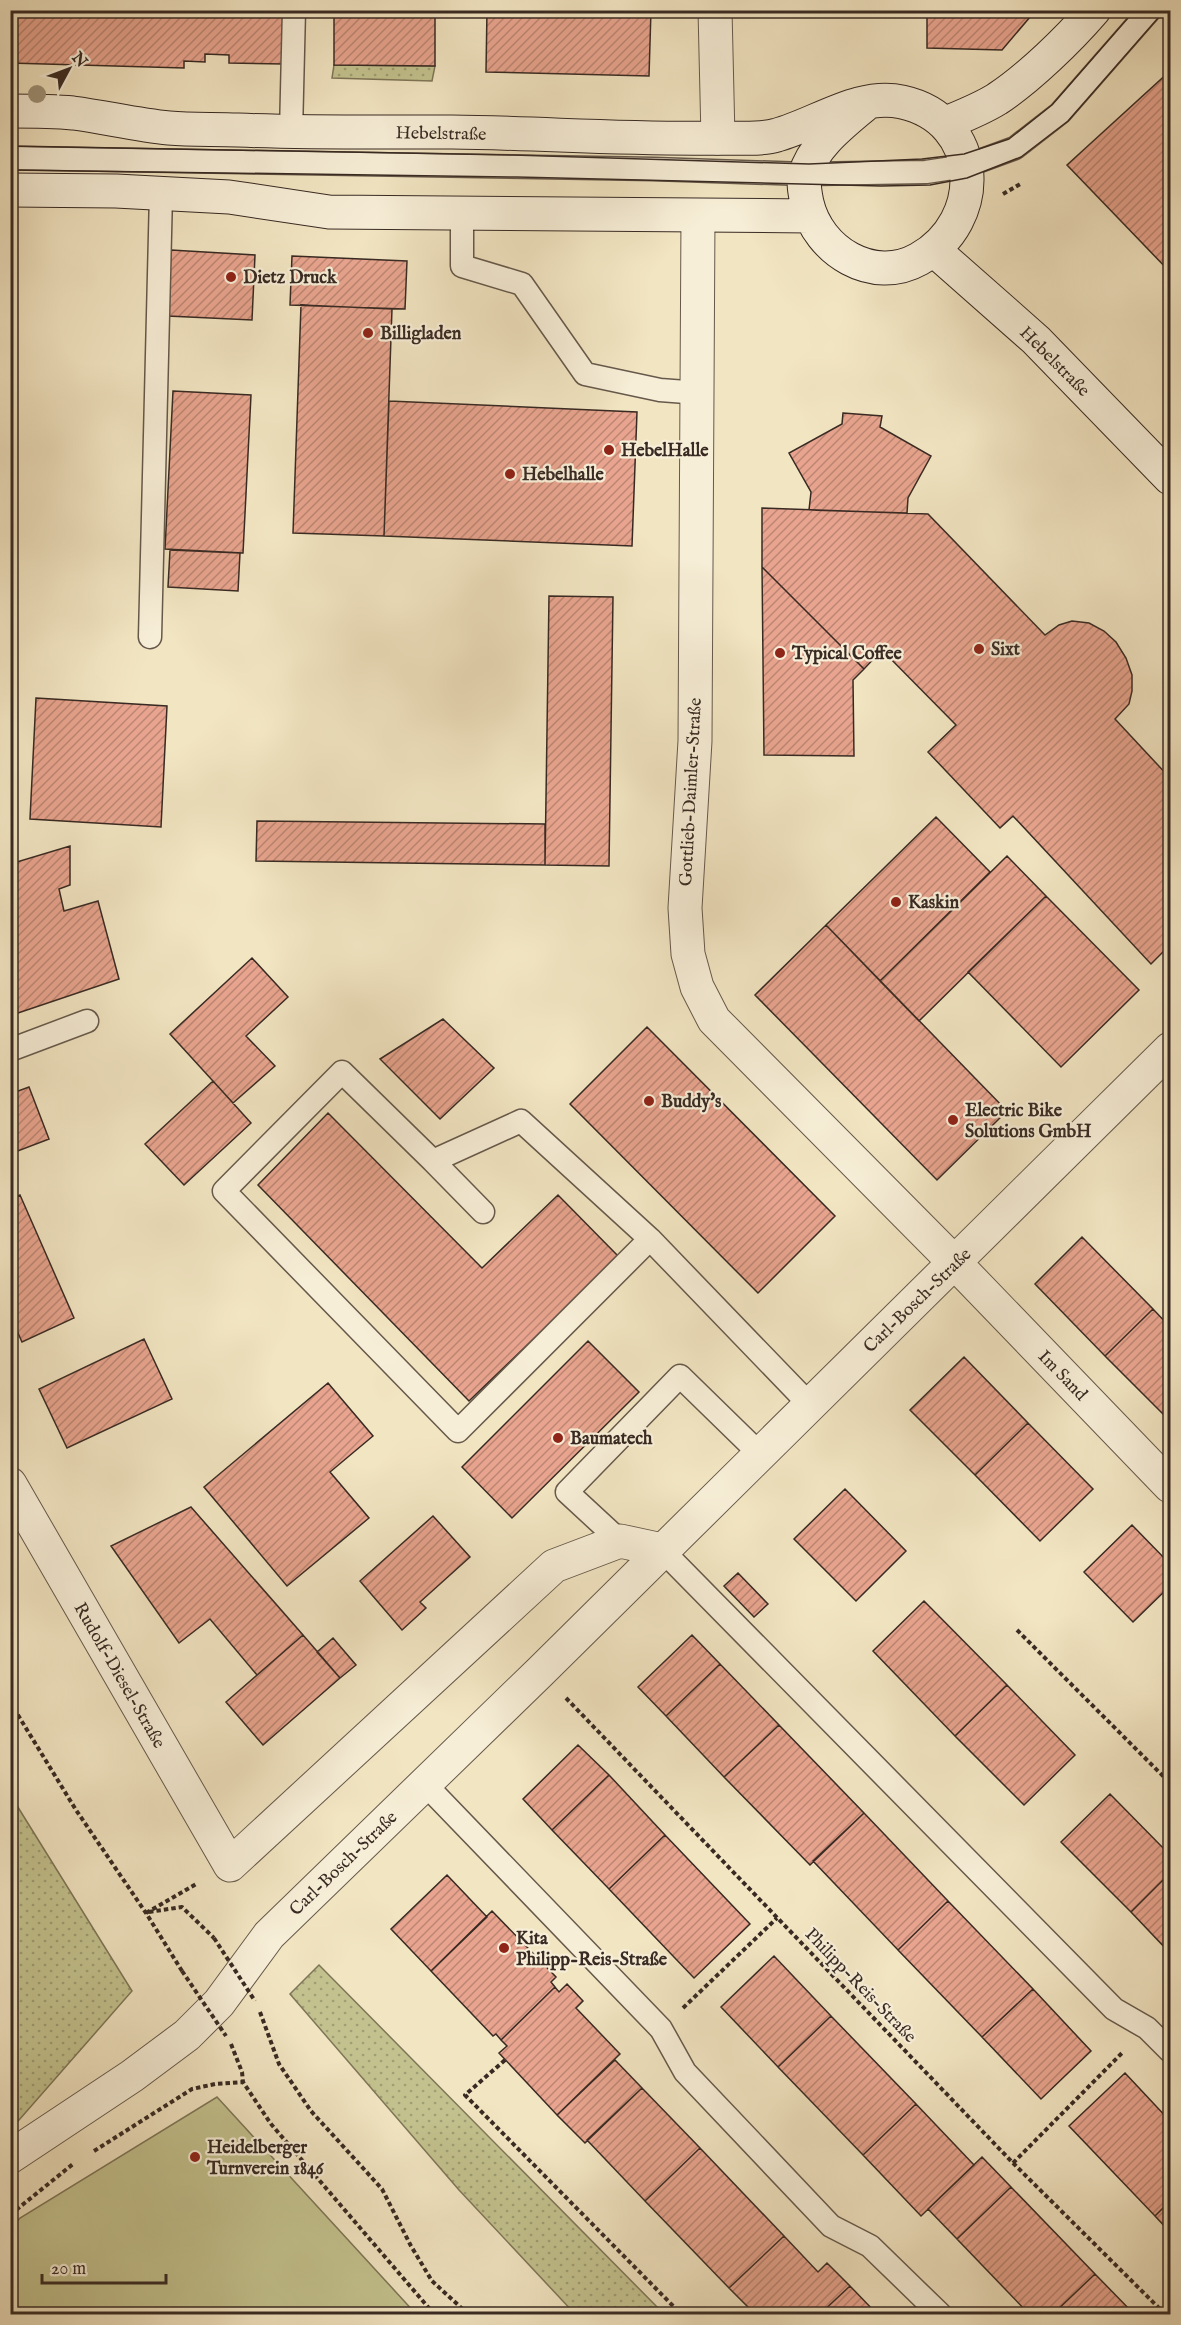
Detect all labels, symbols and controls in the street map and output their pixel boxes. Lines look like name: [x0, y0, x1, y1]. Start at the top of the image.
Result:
north arrow: [39, 39, 99, 99]
text: N: [66, 48, 91, 72]
street label: Hebelstraße: [395, 122, 487, 147]
place label: Dietz Druck: [243, 267, 338, 290]
marker: Dietz Druck: [224, 270, 238, 284]
street label: Hebelstraße: [1014, 322, 1094, 402]
place label: Billigladen: [380, 323, 462, 346]
marker: Billigladen: [361, 326, 375, 340]
place label: HebelHalle: [621, 440, 709, 463]
marker: HebelHalle: [602, 443, 616, 457]
place label: Hebelhalle: [522, 464, 604, 487]
marker: Hebelhalle: [503, 467, 517, 481]
place label: Sixt: [991, 639, 1021, 662]
marker: Sixt: [972, 642, 986, 656]
place label: Typical Coffee: [791, 643, 902, 666]
marker: Typical Coffee: [773, 646, 787, 660]
street label: Gottlieb-Daimler-Straße: [675, 697, 708, 887]
place label: Kaskin: [908, 892, 960, 915]
marker: Kaskin: [889, 895, 903, 909]
place label: Buddy's: [661, 1091, 722, 1114]
marker: Buddy's: [642, 1094, 656, 1108]
place label: Electric Bike Solutions GmbH: [965, 1100, 1092, 1144]
marker: Electric Bike Solutions GmbH: [946, 1113, 960, 1127]
street label: Carl-Bosch-Straße: [859, 1244, 977, 1358]
street label: Im Sand: [1032, 1346, 1092, 1407]
place label: Baumatech: [570, 1428, 653, 1451]
marker: Baumatech: [551, 1431, 565, 1445]
street label: Rudolf-Diesel-Straße: [68, 1599, 170, 1753]
street label: Carl-Bosch-Straße: [285, 1807, 403, 1921]
street label: Philipp-Reis-Straße: [799, 1924, 921, 2048]
place label: Kita Philipp-Reis-Straße: [516, 1928, 668, 1972]
marker: Kita Philipp-Reis-Straße: [497, 1941, 511, 1955]
place label: Heidelberger Turnverein 1846: [206, 2137, 325, 2181]
marker: Heidelberger Turnverein 1846: [188, 2150, 202, 2164]
scale bar: [42, 2247, 166, 2285]
text: 20 m: [51, 2258, 86, 2281]

